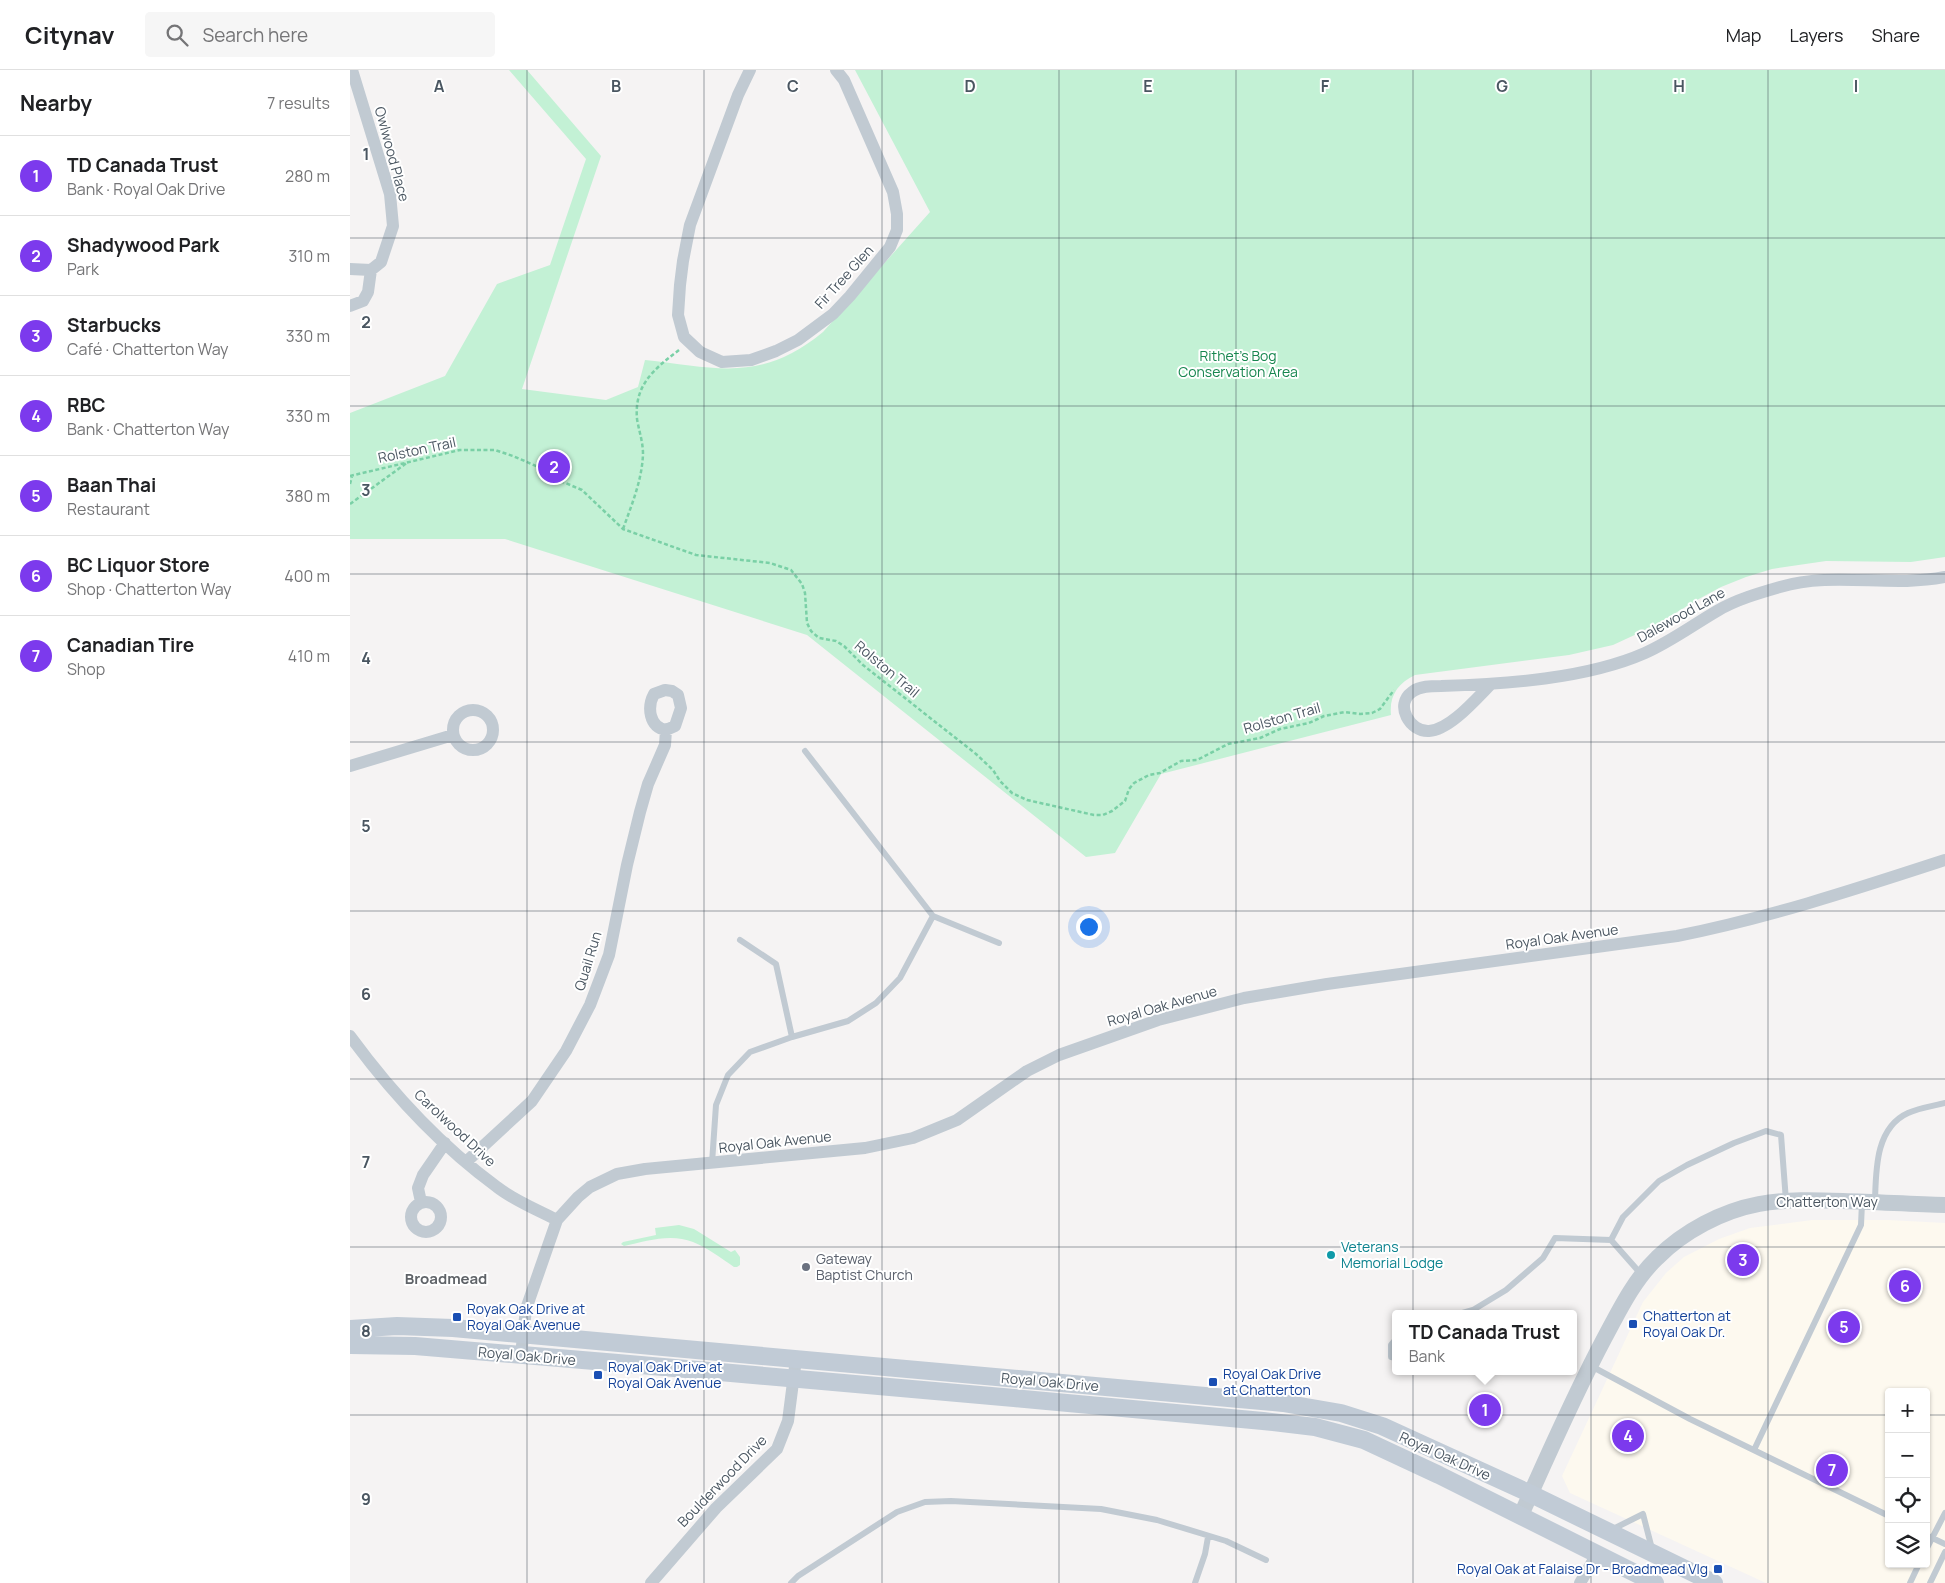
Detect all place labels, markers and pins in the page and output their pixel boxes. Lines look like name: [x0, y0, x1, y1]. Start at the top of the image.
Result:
pin: 2: [538, 448, 570, 486]
place label: Veterans Memorial Lodge: [1341, 1237, 1443, 1272]
pin: 3: [1727, 1241, 1759, 1279]
place label: Gateway Baptist Church: [816, 1249, 913, 1284]
marker: Veterans Memorial Lodge: [1325, 1249, 1337, 1261]
marker: Gateway Baptist Church: [800, 1261, 812, 1273]
pin: 6: [1889, 1267, 1921, 1305]
place label: Royak Oak Drive at Royal Oak Avenue: [467, 1299, 585, 1334]
place label: Chatterton at Royal Oak Dr.: [1643, 1306, 1731, 1341]
pin: 5: [1828, 1308, 1860, 1346]
marker: Royak Oak Drive at Royal Oak Avenue: [451, 1311, 463, 1323]
marker: Chatterton at Royal Oak Dr.: [1627, 1318, 1639, 1330]
place label: Royal Oak Drive at Royal Oak Avenue: [608, 1357, 723, 1392]
place label: Royal Oak Drive at Chatterton: [1223, 1364, 1321, 1399]
marker: Royal Oak Drive at Royal Oak Avenue: [592, 1369, 604, 1381]
marker: Royal Oak Drive at Chatterton: [1207, 1376, 1219, 1388]
pin: 1: [1469, 1391, 1501, 1429]
pin: 4: [1612, 1417, 1644, 1455]
pin: 7: [1816, 1451, 1848, 1489]
place label: Royal Oak at Falaise Dr - Broadmead Vlg: [1457, 1559, 1708, 1578]
marker: Royal Oak at Falaise Dr - Broadmead Vlg: [1712, 1563, 1724, 1575]

